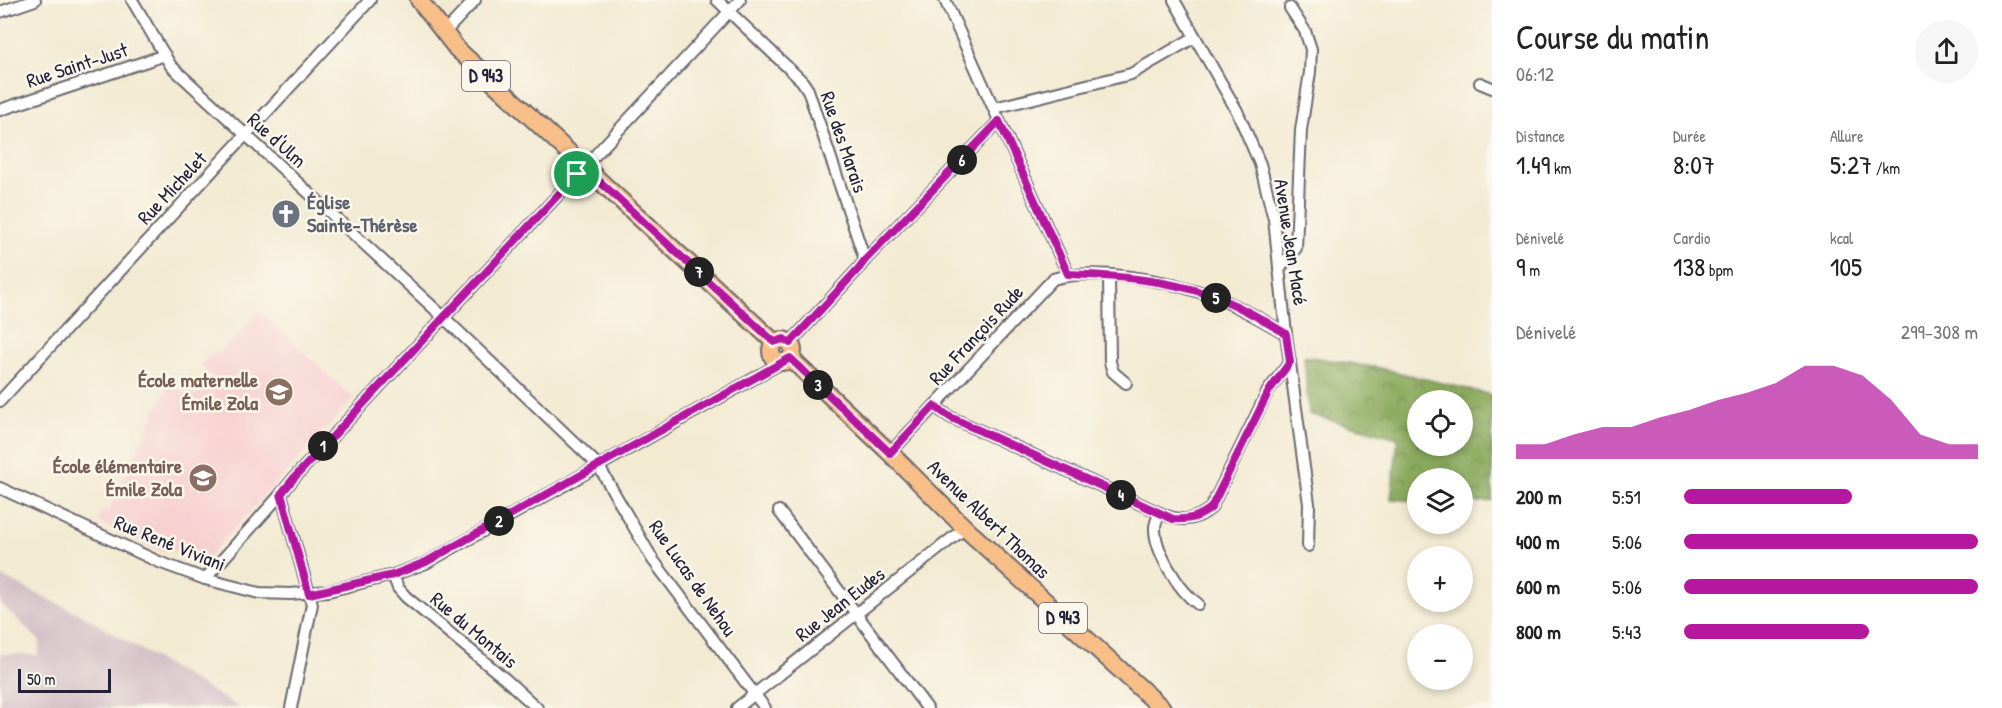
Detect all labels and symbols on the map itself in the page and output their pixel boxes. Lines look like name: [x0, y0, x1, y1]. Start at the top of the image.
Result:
street label: Rue Saint-Just: [23, 35, 132, 94]
road number: D 943: [462, 61, 510, 91]
street label: Rue des Marais: [815, 88, 874, 196]
street label: Rue d'Ulm: [242, 106, 313, 173]
street label: Rue Michelet: [131, 145, 213, 230]
pin: 6: [947, 145, 977, 175]
pin: [551, 148, 602, 199]
street label: Avenue Jean Macé: [1268, 177, 1315, 307]
place label: Église Sainte-Thérèse: [307, 188, 418, 238]
church icon: Église Sainte-Thérèse: [270, 198, 302, 230]
pin: 7: [684, 257, 714, 287]
street label: Rue François Rude: [922, 279, 1029, 390]
pin: 5: [1201, 283, 1231, 313]
place label: École maternelle Émile Zola: [138, 366, 258, 416]
pin: 3: [803, 370, 833, 400]
school or university icon: École maternelle Émile Zola: [263, 376, 295, 408]
pin: 1: [308, 431, 338, 461]
place label: École élémentaire Émile Zola: [53, 452, 182, 502]
street label: Avenue Albert Thomas: [922, 453, 1057, 584]
school or university icon: École élémentaire Émile Zola: [187, 462, 219, 494]
pin: 4: [1106, 480, 1136, 510]
pin: 2: [484, 506, 514, 536]
street label: Rue René Viviani: [110, 508, 230, 577]
street label: Rue Lucas de Nehou: [643, 514, 744, 641]
street label: Rue Jean Eudes: [789, 560, 890, 647]
street label: Rue du Montais: [425, 585, 524, 674]
road number: D 943: [1039, 603, 1087, 633]
scale bar: [18, 666, 111, 694]

